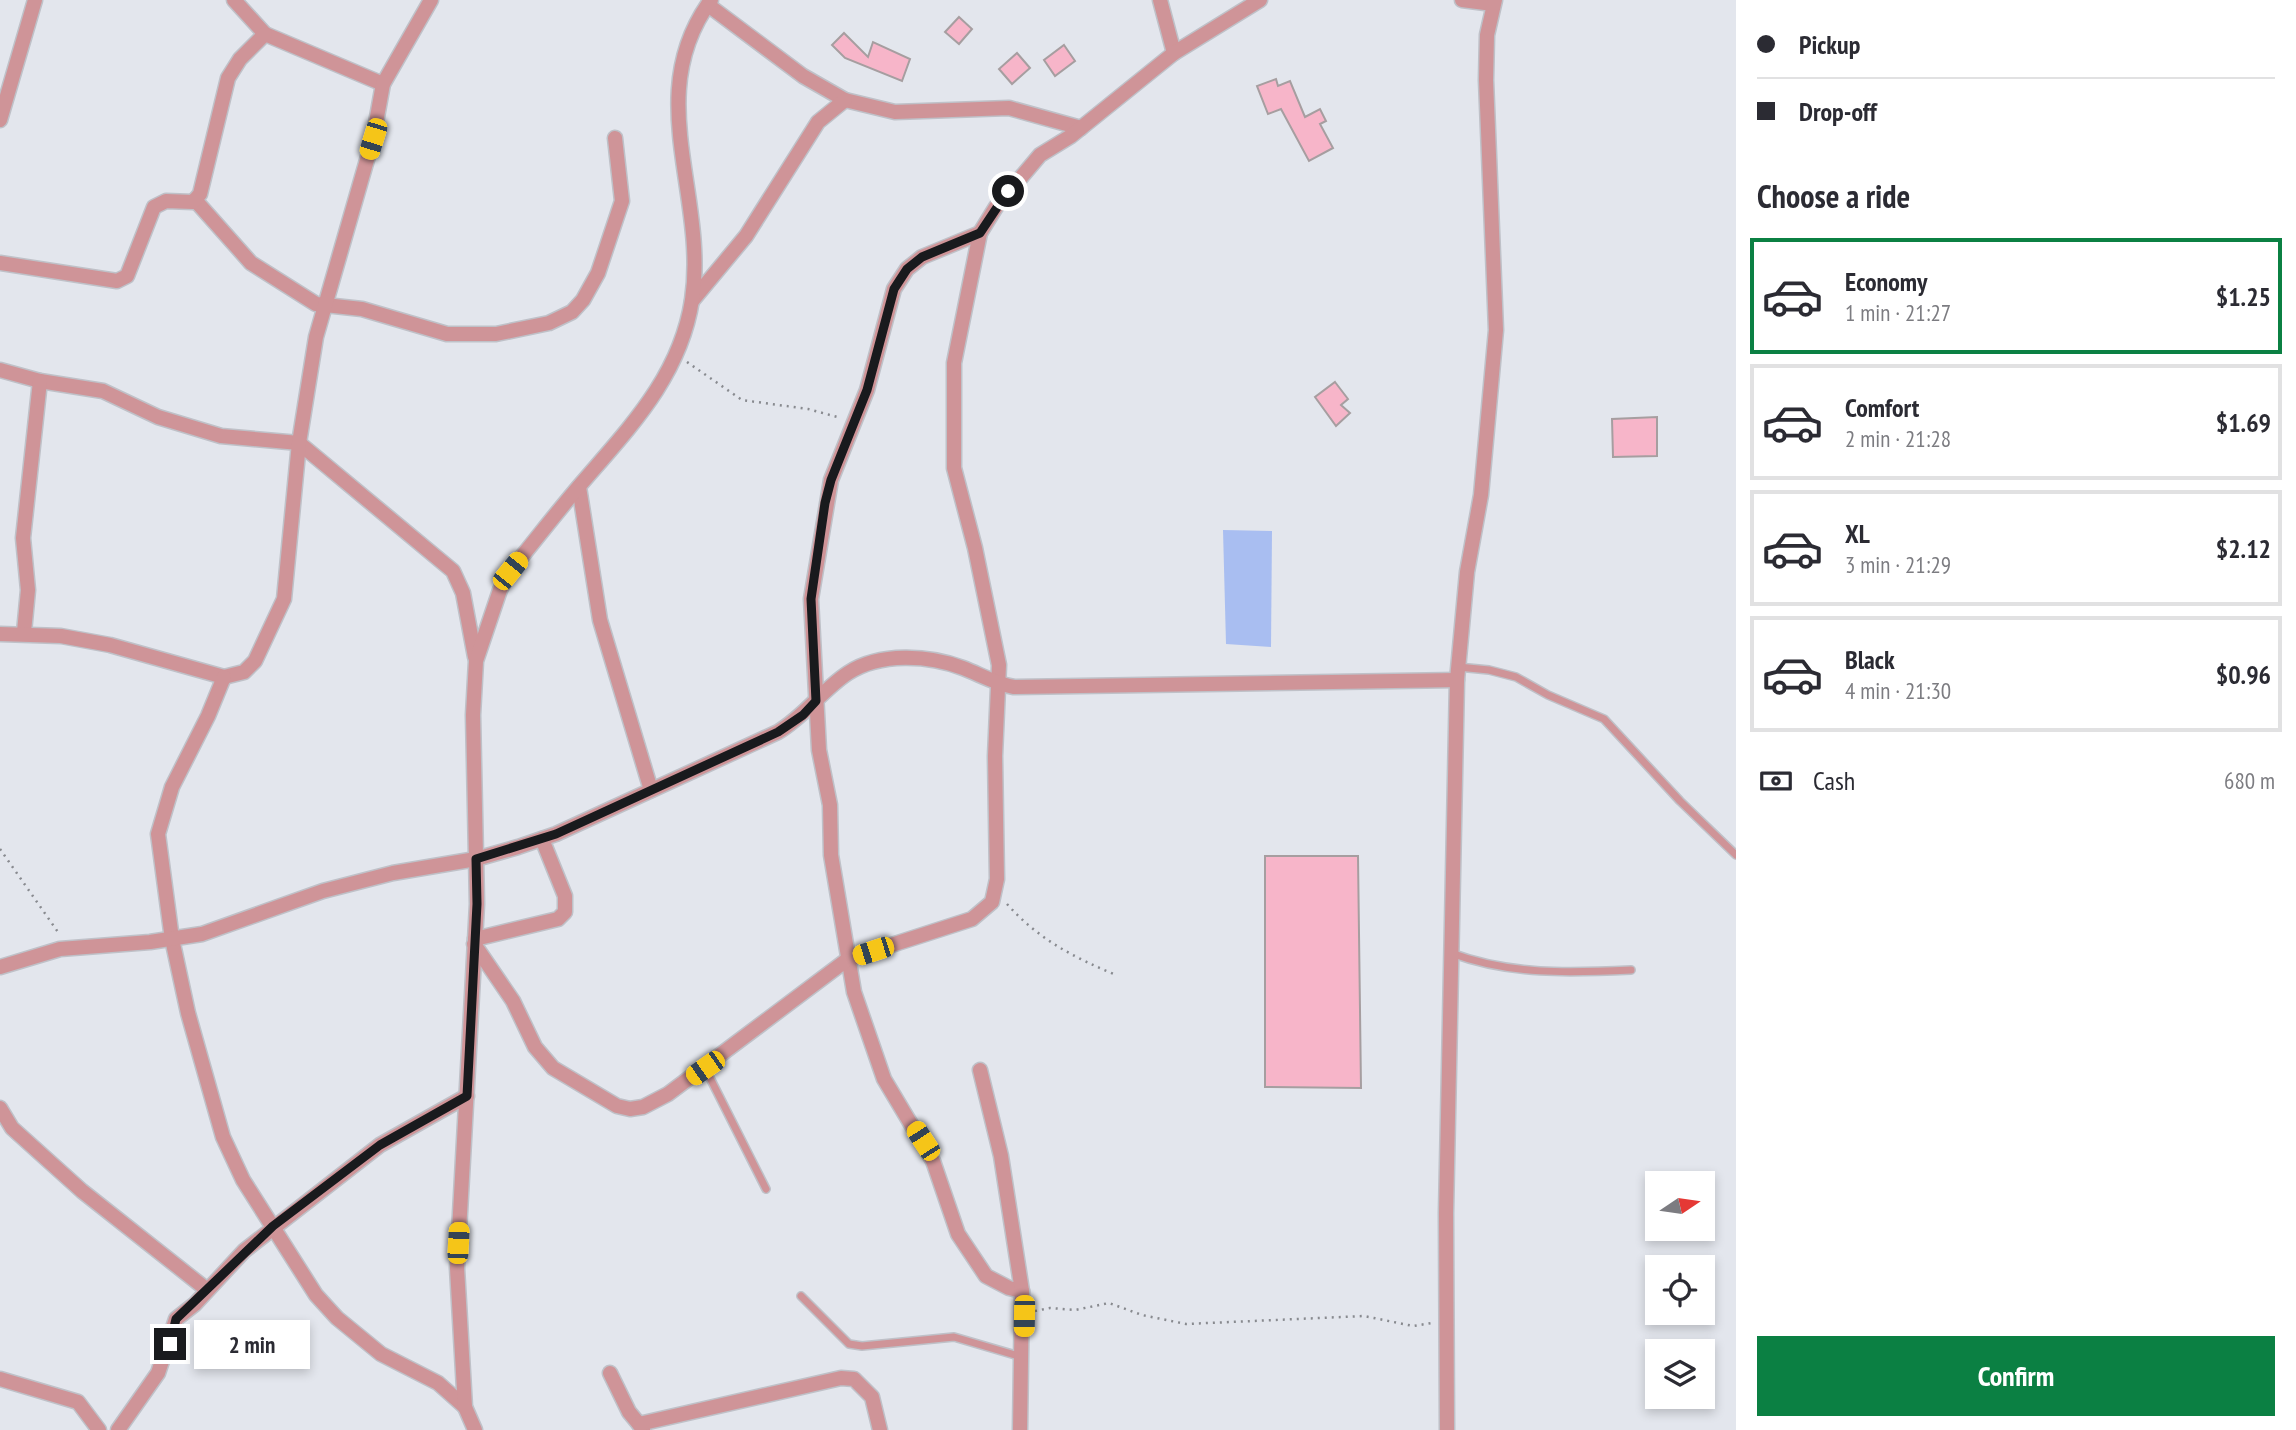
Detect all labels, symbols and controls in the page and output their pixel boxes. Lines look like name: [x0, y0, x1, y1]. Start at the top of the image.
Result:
text: Pickup: [1799, 28, 1860, 61]
text: Drop-off: [1799, 95, 1877, 128]
car: [357, 116, 390, 162]
route start: [992, 175, 1024, 207]
text: Choose a ride: [1757, 175, 1910, 217]
icon: car: [1761, 265, 1824, 328]
text: Economy: [1845, 265, 1927, 298]
text: $1.25: [2216, 280, 2271, 313]
text: 1 min · 21:27: [1845, 298, 1951, 327]
icon: car: [1761, 391, 1824, 454]
text: Comfort: [1845, 391, 1919, 424]
text: $1.69: [2216, 406, 2271, 439]
text: 2 min · 21:28: [1845, 424, 1951, 453]
icon: car: [1761, 517, 1824, 580]
text: XL: [1845, 517, 1870, 550]
text: $2.12: [2216, 532, 2271, 565]
car: [489, 548, 532, 594]
text: 3 min · 21:29: [1845, 550, 1951, 579]
icon: car: [1761, 643, 1824, 706]
text: Black: [1845, 643, 1895, 676]
text: $0.96: [2216, 658, 2271, 691]
text: 4 min · 21:30: [1845, 676, 1951, 705]
icon: cash: [1757, 762, 1795, 800]
text: Cash: [1813, 764, 1855, 797]
text: 680 m: [2224, 766, 2275, 795]
car: [850, 935, 897, 967]
car: [682, 1047, 729, 1089]
car: [903, 1118, 944, 1164]
north arrow: [1645, 1171, 1715, 1241]
map controls: [1645, 1171, 1715, 1409]
car: [447, 1221, 470, 1265]
button: locate: [1645, 1255, 1715, 1325]
car: [1014, 1295, 1035, 1337]
callout: 2 min: [194, 1320, 310, 1368]
route end: [154, 1328, 186, 1360]
text: 2 min: [229, 1330, 275, 1359]
button: Confirm: [1757, 1336, 2275, 1416]
button: layers: [1645, 1339, 1715, 1409]

